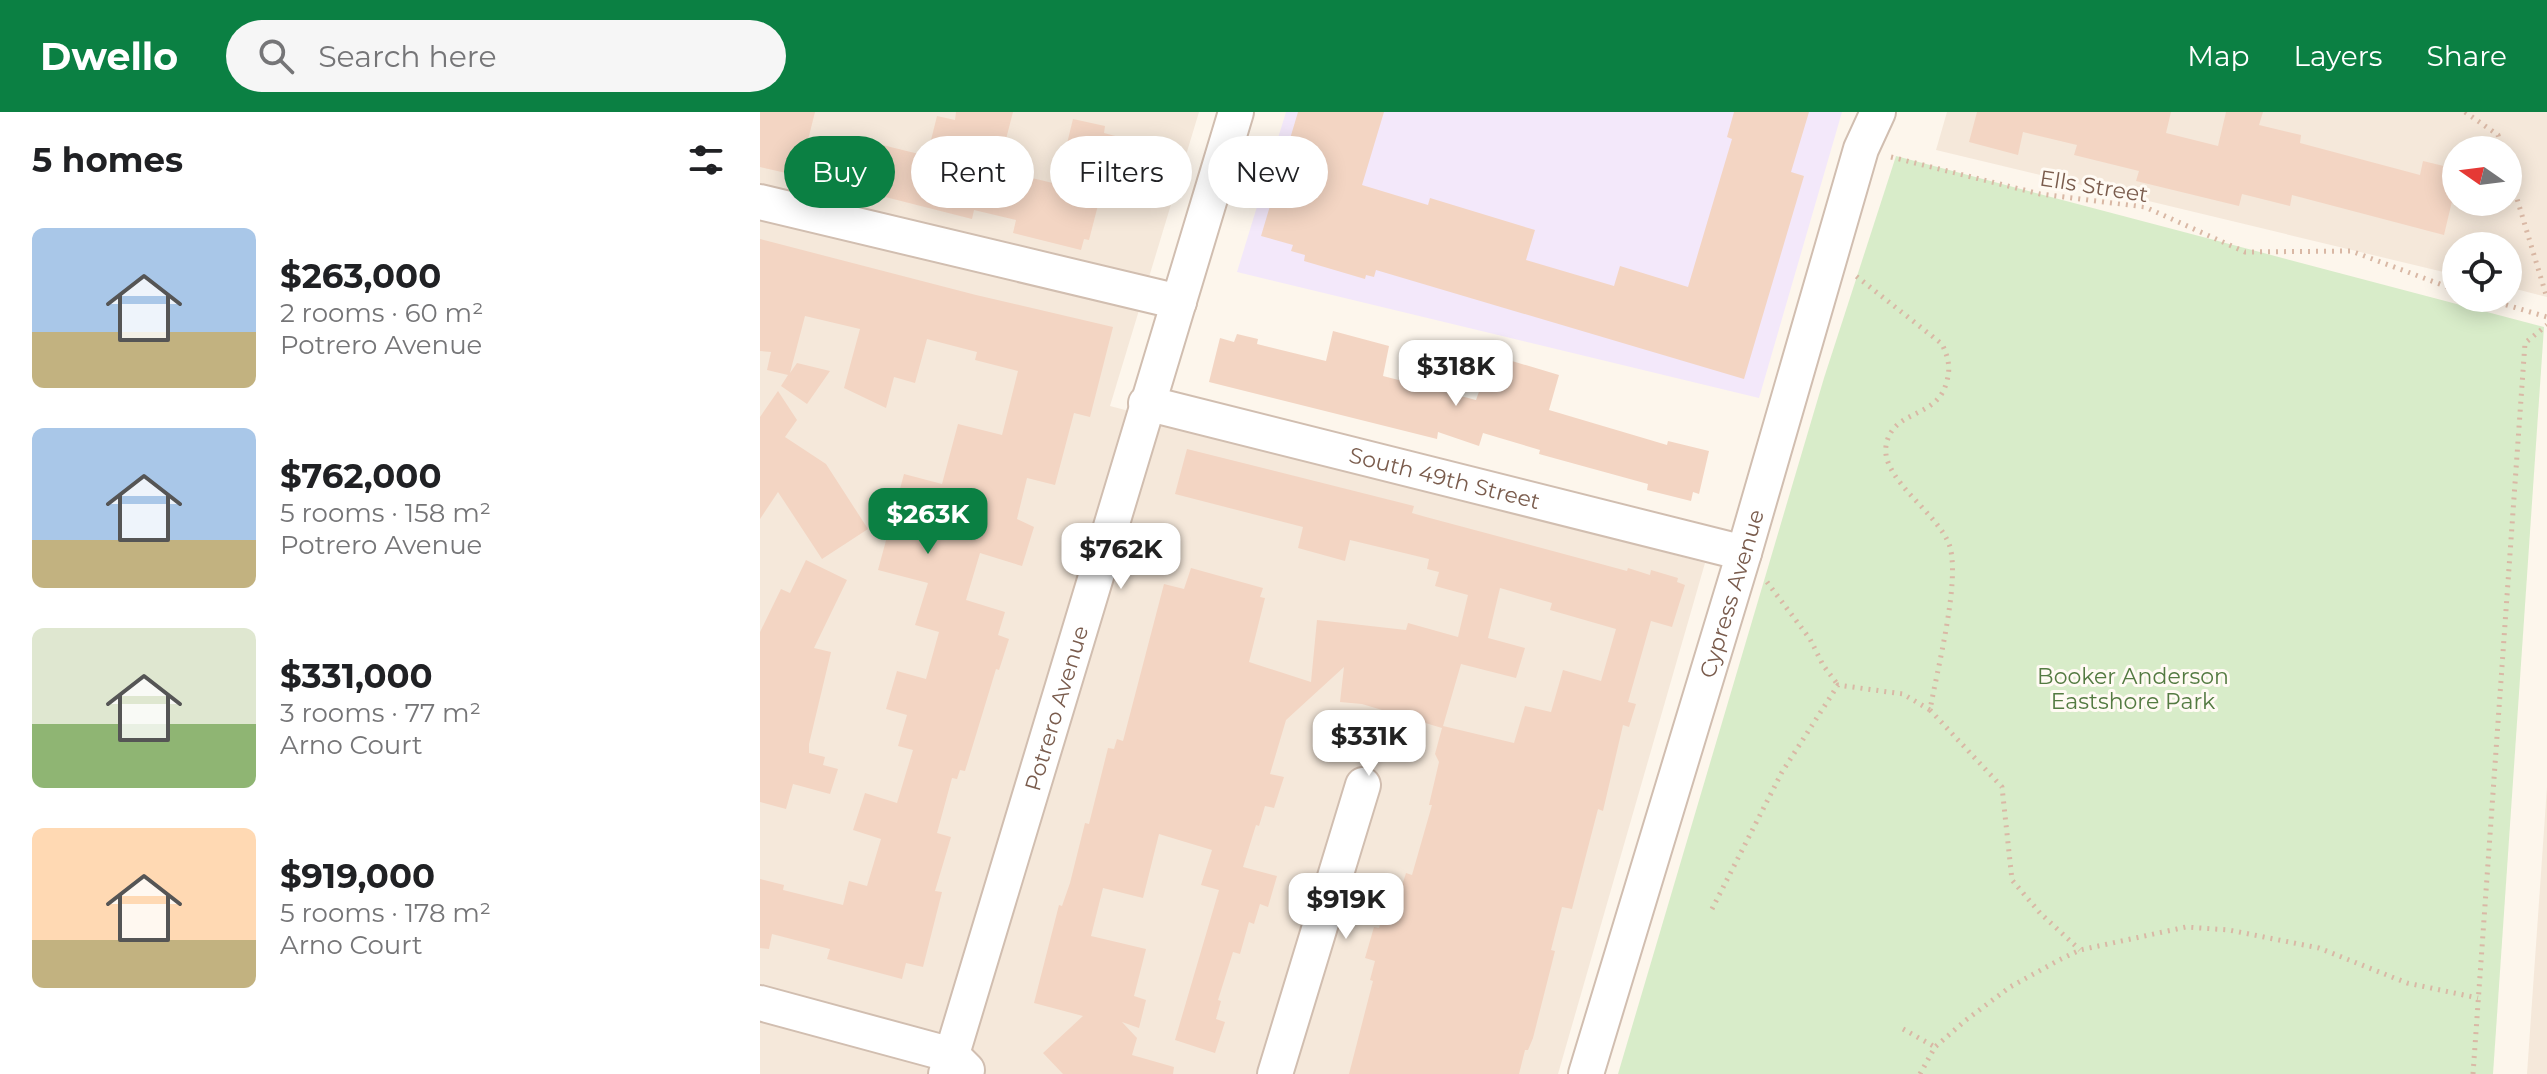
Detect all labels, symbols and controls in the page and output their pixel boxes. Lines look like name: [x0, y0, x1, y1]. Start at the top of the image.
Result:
search box: [226, 20, 786, 92]
text: Dwello: [40, 33, 178, 80]
icon: search: [254, 34, 298, 78]
text: Search here: [318, 38, 497, 75]
text: Map: [2187, 39, 2250, 73]
text: Layers: [2294, 39, 2383, 73]
text: Share: [2427, 39, 2507, 73]
chip: Buy: [784, 136, 895, 208]
chip: Rent: [911, 136, 1034, 208]
chip: Filters: [1050, 136, 1192, 208]
chip: New: [1208, 136, 1328, 208]
north arrow: [2442, 136, 2522, 216]
map controls: [2442, 136, 2522, 312]
icon: filters: [684, 138, 728, 182]
text: 5 homes: [32, 139, 183, 181]
street label: Ells Street: [2038, 165, 2150, 208]
button: locate: [2442, 232, 2522, 312]
text: $263,000: [280, 255, 441, 297]
icon: home: [96, 260, 192, 356]
text: 2 rooms · 60 m²: [280, 297, 483, 329]
text: Potrero Avenue: [280, 329, 482, 361]
pin: $318K: [1400, 340, 1512, 408]
text: $318K: [1417, 350, 1495, 382]
street label: South 49th Street: [1346, 442, 1543, 515]
text: $762,000: [280, 455, 442, 497]
icon: home: [96, 460, 192, 556]
pin: $263K: [872, 488, 984, 556]
text: 5 rooms · 158 m²: [280, 497, 491, 529]
text: $263K: [886, 498, 970, 530]
street label: Cypress Avenue: [1694, 506, 1770, 681]
pin: $762K: [1065, 523, 1177, 591]
text: Potrero Avenue: [280, 529, 482, 561]
text: $762K: [1079, 533, 1163, 565]
street label: Potrero Avenue: [1019, 623, 1094, 794]
text: $331,000: [280, 655, 433, 697]
icon: home: [96, 660, 192, 756]
park label: Booker Anderson Eastshore Park: [2037, 663, 2229, 715]
text: 3 rooms · 77 m²: [280, 697, 481, 729]
pin: $331K: [1313, 710, 1425, 778]
text: $331K: [1331, 720, 1407, 752]
text: Arno Court: [280, 729, 423, 761]
text: $919,000: [280, 855, 435, 897]
icon: home: [96, 860, 192, 956]
pin: $919K: [1290, 873, 1402, 941]
text: $919K: [1307, 883, 1385, 915]
text: 5 rooms · 178 m²: [280, 897, 491, 929]
text: Arno Court: [280, 929, 423, 961]

